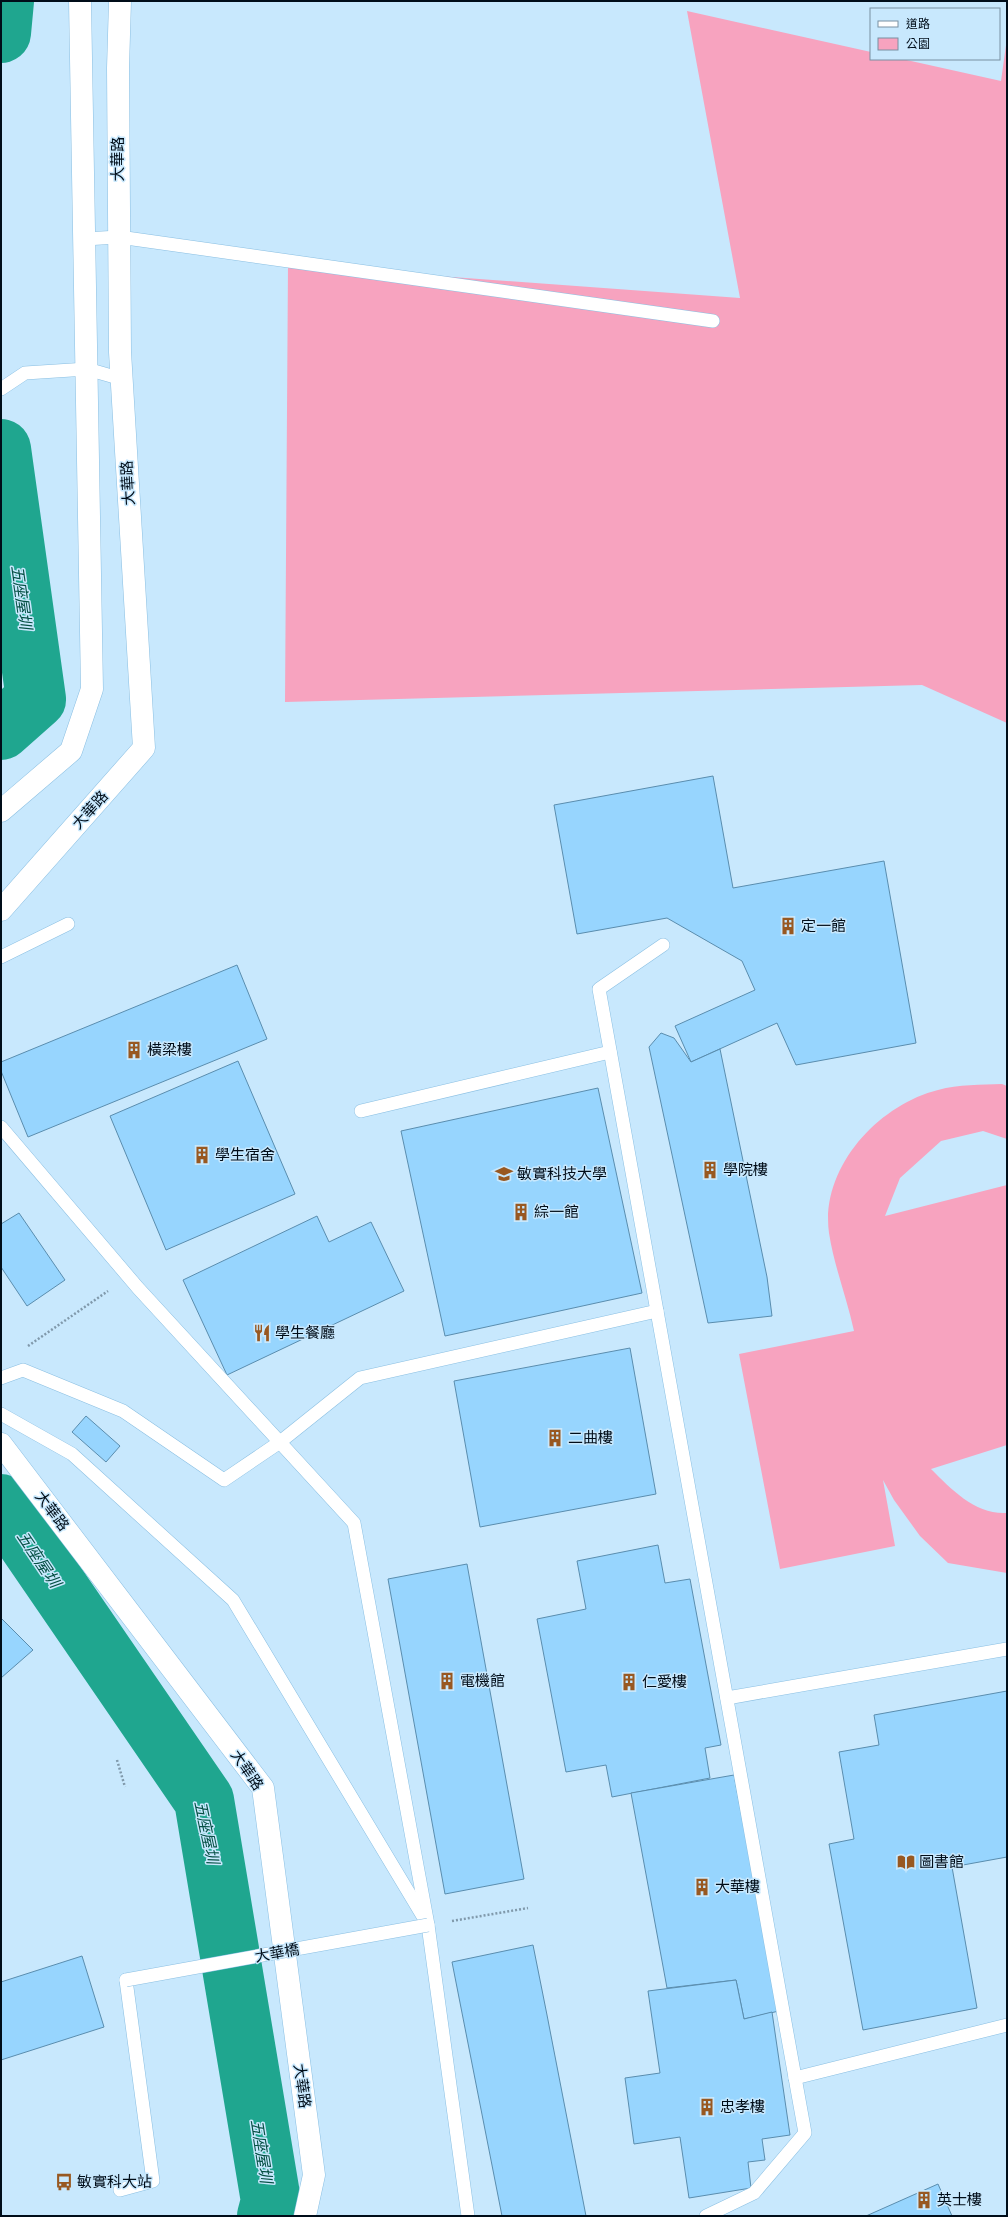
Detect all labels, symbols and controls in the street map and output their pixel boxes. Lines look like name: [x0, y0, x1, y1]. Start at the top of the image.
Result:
legend: [870, 8, 1000, 60]
text: 道路: [906, 15, 930, 34]
text: 公園: [906, 35, 930, 54]
street label: 大華路: [107, 136, 130, 182]
street label: 大華路: [116, 460, 141, 506]
water label: 五座屋圳: [5, 564, 38, 632]
street label: 大華路: [67, 786, 114, 835]
place label: 定一館: [801, 915, 846, 938]
building icon: 定一館: [778, 916, 798, 936]
place label: 橫梁樓: [147, 1039, 192, 1062]
building icon: 橫梁樓: [124, 1040, 144, 1060]
place label: 學生宿舍: [215, 1144, 275, 1167]
building icon: 學生宿舍: [192, 1145, 212, 1165]
place label: 學院樓: [723, 1159, 768, 1182]
building icon: 學院樓: [700, 1160, 720, 1180]
place label: 敏實科技大學: [517, 1163, 607, 1186]
school or university icon: 敏實科技大學: [494, 1164, 514, 1184]
place label: 綜一館: [534, 1201, 579, 1224]
building icon: 綜一館: [511, 1202, 531, 1222]
place label: 學生餐廳: [275, 1322, 335, 1345]
restaurant icon: 學生餐廳: [252, 1323, 272, 1343]
place label: 二曲樓: [568, 1427, 613, 1450]
building icon: 二曲樓: [545, 1428, 565, 1448]
street label: 大華路: [29, 1486, 74, 1536]
water label: 五座屋圳: [10, 1526, 67, 1594]
place label: 電機館: [460, 1670, 505, 1693]
building icon: 電機館: [437, 1671, 457, 1691]
place label: 仁愛樓: [642, 1671, 687, 1694]
building icon: 仁愛樓: [619, 1672, 639, 1692]
street label: 大華路: [224, 1745, 269, 1795]
water label: 五座屋圳: [188, 1798, 225, 1868]
place label: 圖書館: [919, 1851, 964, 1874]
library icon: 圖書館: [896, 1852, 916, 1872]
place label: 大華樓: [715, 1876, 760, 1899]
building icon: 大華樓: [692, 1877, 712, 1897]
street label: 大華橋: [253, 1938, 301, 1969]
street label: 大華路: [287, 2062, 316, 2110]
place label: 忠孝樓: [720, 2096, 765, 2119]
building icon: 忠孝樓: [697, 2097, 717, 2117]
water label: 五座屋圳: [244, 2118, 278, 2187]
place label: 敏實科大站: [77, 2171, 152, 2194]
bus stop icon: 敏實科大站: [54, 2172, 74, 2192]
place label: 英士樓: [937, 2189, 982, 2212]
building icon: 英士樓: [914, 2190, 934, 2210]

